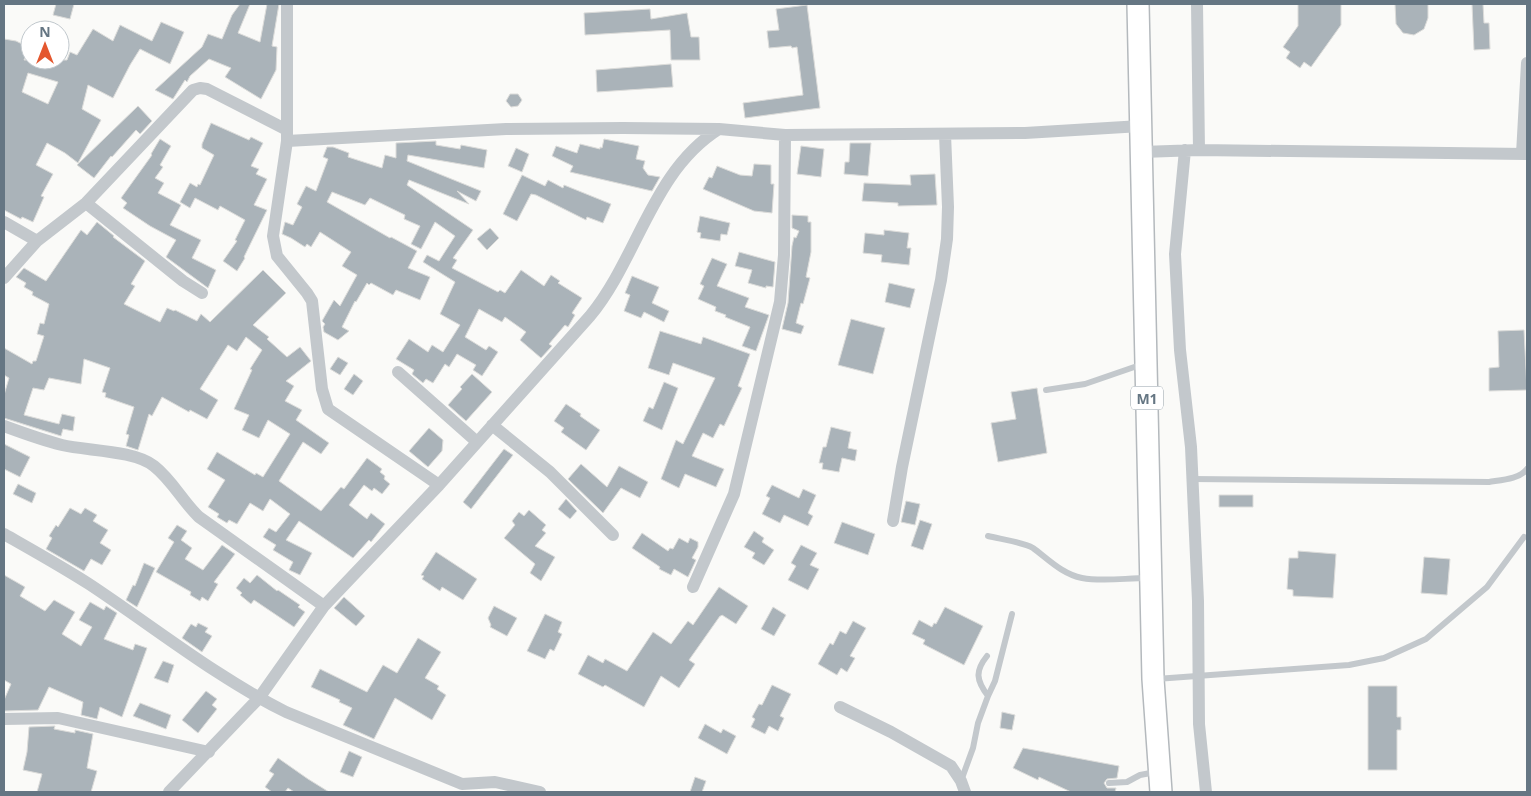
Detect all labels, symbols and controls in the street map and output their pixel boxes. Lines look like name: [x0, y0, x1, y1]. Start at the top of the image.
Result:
north arrow: [20, 20, 70, 70]
text: N: [39, 22, 51, 41]
road number: M1: [1131, 386, 1163, 409]

